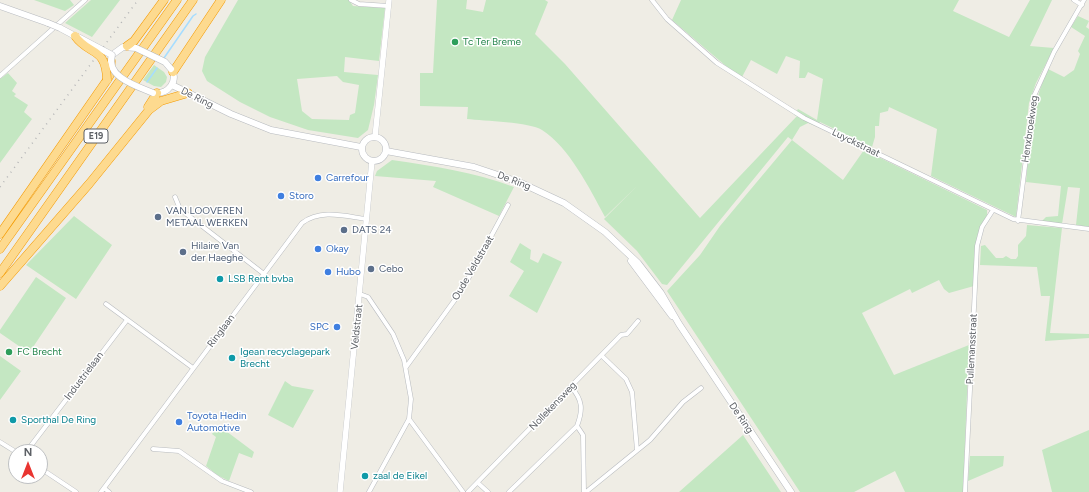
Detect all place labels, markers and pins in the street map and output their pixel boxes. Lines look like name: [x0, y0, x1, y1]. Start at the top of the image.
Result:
place label: Tc Ter Breme: [463, 36, 521, 48]
marker: Tc Ter Breme: [450, 37, 460, 47]
place label: Carrefour: [326, 172, 369, 184]
marker: Carrefour: [313, 173, 323, 183]
place label: Storo: [289, 190, 314, 202]
marker: Storo: [276, 191, 286, 201]
place label: VAN LOOVEREN METAAL WERKEN: [166, 205, 248, 228]
marker: VAN LOOVEREN METAAL WERKEN: [153, 212, 163, 222]
place label: DATS 24: [352, 224, 391, 236]
marker: DATS 24: [339, 225, 349, 235]
place label: Hilaire Van der Haeghe: [191, 240, 243, 264]
place label: Okay: [326, 243, 349, 255]
marker: Okay: [313, 244, 323, 254]
marker: Hilaire Van der Haeghe: [178, 247, 188, 257]
place label: Cebo: [379, 263, 403, 275]
marker: Cebo: [366, 264, 376, 274]
place label: Hubo: [336, 266, 361, 278]
marker: Hubo: [323, 267, 333, 277]
place label: LSB Rent bvba: [228, 273, 293, 285]
marker: LSB Rent bvba: [215, 274, 225, 284]
place label: SPC: [310, 321, 329, 333]
marker: SPC: [332, 322, 342, 332]
place label: FC Brecht: [17, 346, 62, 358]
place label: Igean recyclagepark Brecht: [240, 346, 330, 370]
marker: FC Brecht: [4, 347, 14, 357]
marker: Igean recyclagepark Brecht: [227, 353, 237, 363]
place label: Toyota Hedin Automotive: [187, 410, 247, 434]
place label: Sporthal De Ring: [21, 414, 96, 426]
marker: Sporthal De Ring: [8, 415, 18, 425]
marker: Toyota Hedin Automotive: [174, 417, 184, 427]
place label: zaal de Eikel: [373, 470, 427, 482]
marker: zaal de Eikel: [360, 471, 370, 481]

